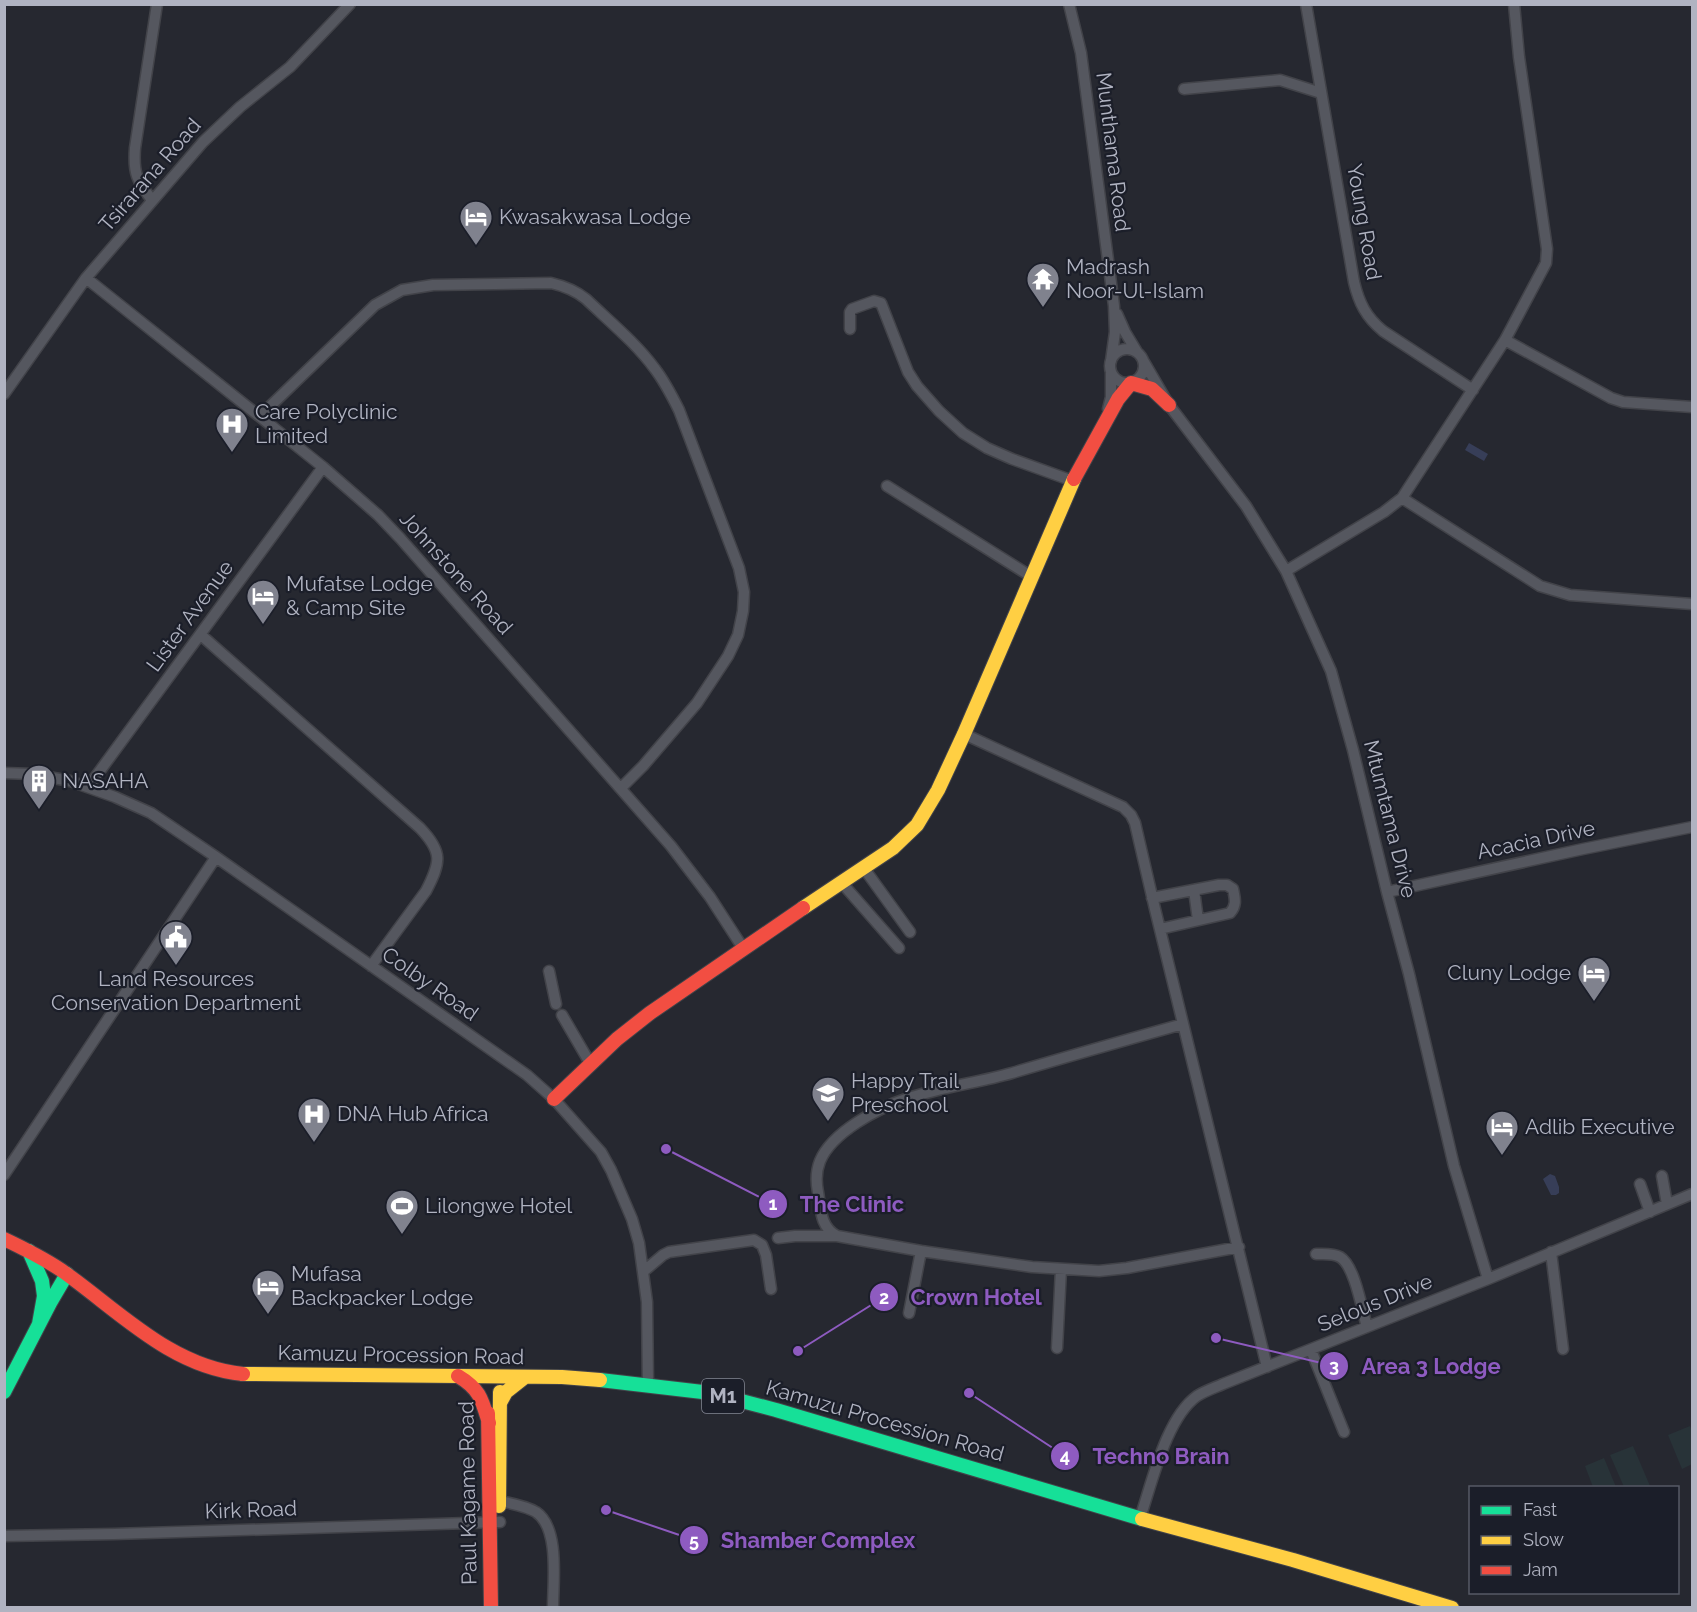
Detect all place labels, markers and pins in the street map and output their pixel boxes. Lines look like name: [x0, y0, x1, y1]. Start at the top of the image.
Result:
hotel icon: Kwasakwasa Lodge: [458, 199, 494, 246]
place label: Kwasakwasa Lodge: [499, 204, 691, 229]
place label: Madrash Noor-Ul-Islam: [1066, 254, 1204, 303]
temple icon: Madrash Noor-Ul-Islam: [1025, 261, 1061, 308]
place label: Care Polyclinic Limited: [255, 399, 397, 448]
hospital icon: Care Polyclinic Limited: [214, 406, 250, 453]
place label: Mufatse Lodge & Camp Site: [286, 571, 433, 620]
hotel icon: Mufatse Lodge & Camp Site: [245, 578, 281, 625]
building icon: NASAHA: [21, 763, 57, 810]
place label: NASAHA: [62, 768, 149, 793]
public building icon: Land Resources Conservation Department: [158, 919, 194, 966]
hotel icon: Cluny Lodge: [1576, 955, 1612, 1002]
place label: Cluny Lodge: [1447, 960, 1571, 985]
place label: Land Resources Conservation Department: [51, 966, 301, 1015]
place label: Happy Trail Preschool: [851, 1068, 959, 1117]
school or university icon: Happy Trail Preschool: [810, 1075, 846, 1122]
hospital icon: DNA Hub Africa: [296, 1096, 332, 1143]
place label: DNA Hub Africa: [337, 1101, 488, 1126]
hotel icon: Adlib Executive: [1484, 1109, 1520, 1156]
place label: Adlib Executive: [1525, 1114, 1675, 1139]
callout: The Clinic: [758, 1184, 916, 1224]
sports icon: Lilongwe Hotel: [384, 1188, 420, 1235]
place label: Lilongwe Hotel: [425, 1193, 572, 1218]
place label: Mufasa Backpacker Lodge: [291, 1261, 473, 1310]
hotel icon: Mufasa Backpacker Lodge: [250, 1268, 286, 1315]
callout: Crown Hotel: [869, 1277, 1054, 1317]
callout: Area 3 Lodge: [1319, 1346, 1513, 1386]
callout: Techno Brain: [1050, 1436, 1241, 1476]
callout: Shamber Complex: [679, 1520, 928, 1560]

